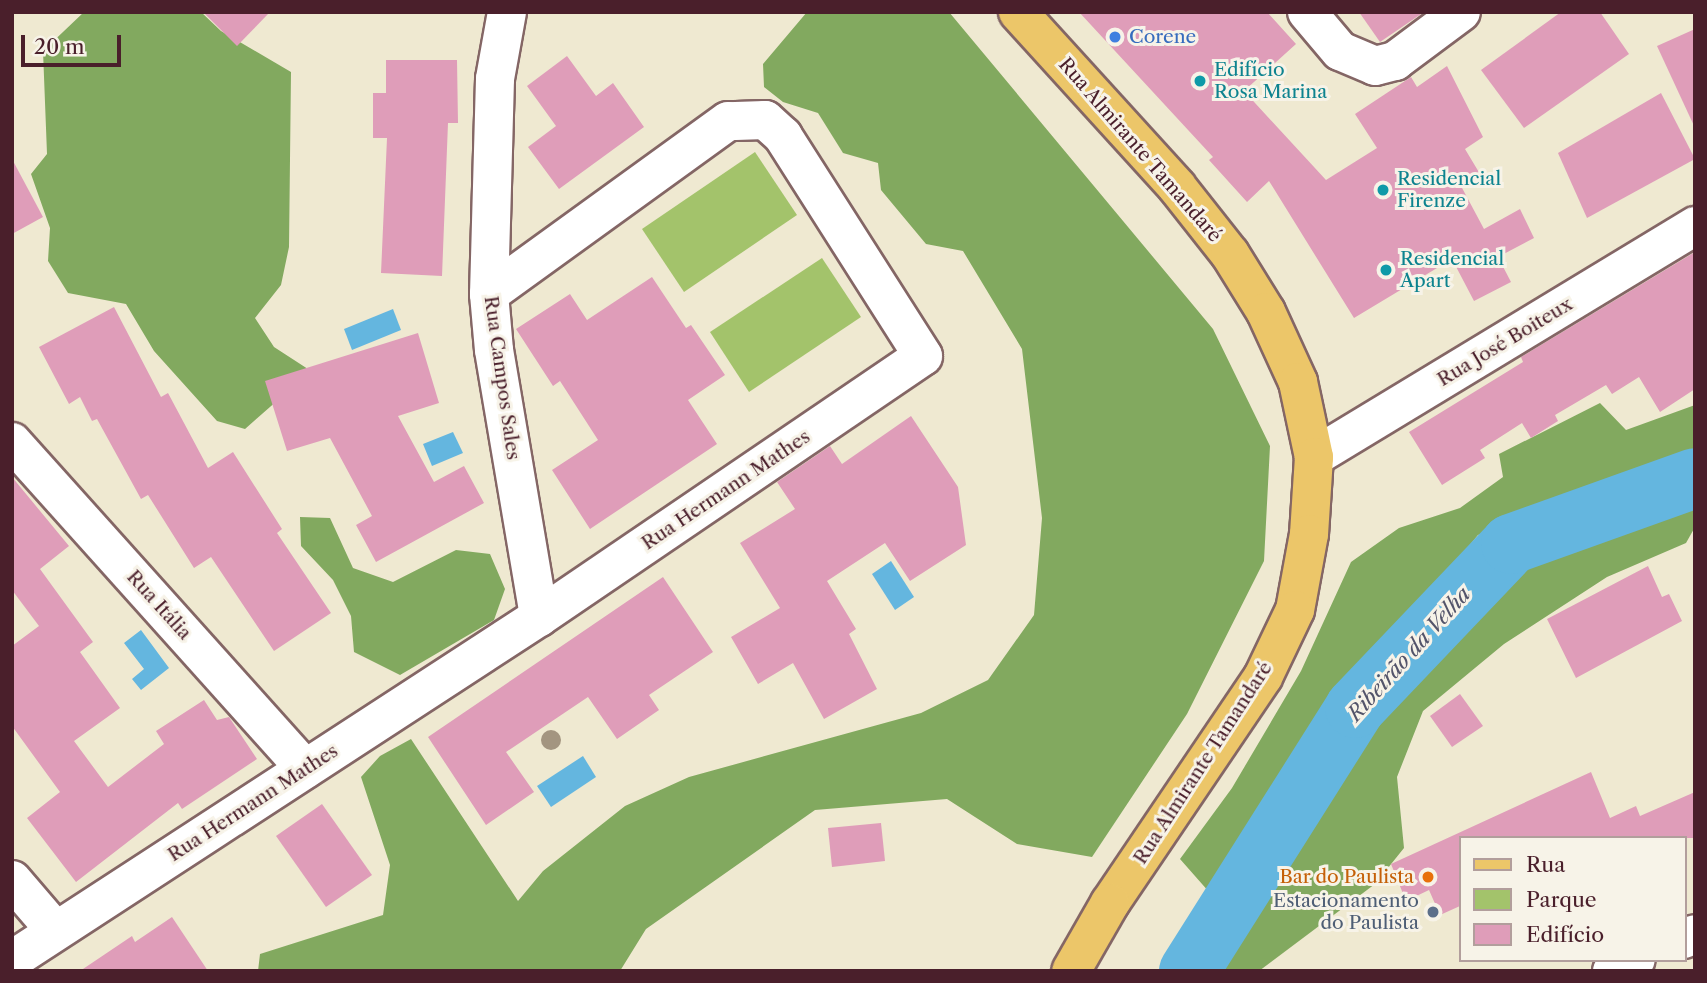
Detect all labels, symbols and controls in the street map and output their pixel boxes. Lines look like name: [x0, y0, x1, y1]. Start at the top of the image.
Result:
scale bar: [24, 21, 124, 65]
place label: Corene: [1129, 26, 1196, 48]
marker: Corene: [1107, 29, 1123, 45]
text: 20 m: [34, 34, 85, 59]
street label: Rua Almirante Tamandaré: [1053, 53, 1227, 247]
place label: Edifício Rosa Marina: [1214, 59, 1328, 103]
marker: Edifício Rosa Marina: [1192, 73, 1208, 89]
place label: Residencial Firenze: [1397, 168, 1501, 212]
marker: Residencial Firenze: [1375, 182, 1391, 198]
place label: Residencial Apart: [1400, 248, 1504, 292]
marker: Residencial Apart: [1378, 262, 1394, 278]
street label: Rua José Boiteux: [1433, 293, 1577, 391]
street label: Rua Campos Sales: [479, 294, 525, 462]
street label: Rua Hermann Mathes: [637, 425, 815, 555]
street label: Rua Itália: [122, 566, 196, 644]
water label: Ribeirão da Velha: [1342, 582, 1476, 726]
street label: Rua Almirante Tamandaré: [1129, 657, 1277, 869]
street label: Rua Hermann Mathes: [164, 739, 342, 867]
legend: [1458, 836, 1686, 962]
text: Rua: [1526, 852, 1565, 877]
place label: Bar do Paulista: [1279, 866, 1414, 888]
marker: Bar do Paulista: [1420, 869, 1436, 885]
text: Parque: [1526, 887, 1597, 912]
place label: Estacionamento do Paulista: [1273, 890, 1419, 934]
marker: Estacionamento do Paulista: [1425, 904, 1441, 920]
text: Edifício: [1526, 922, 1604, 947]

